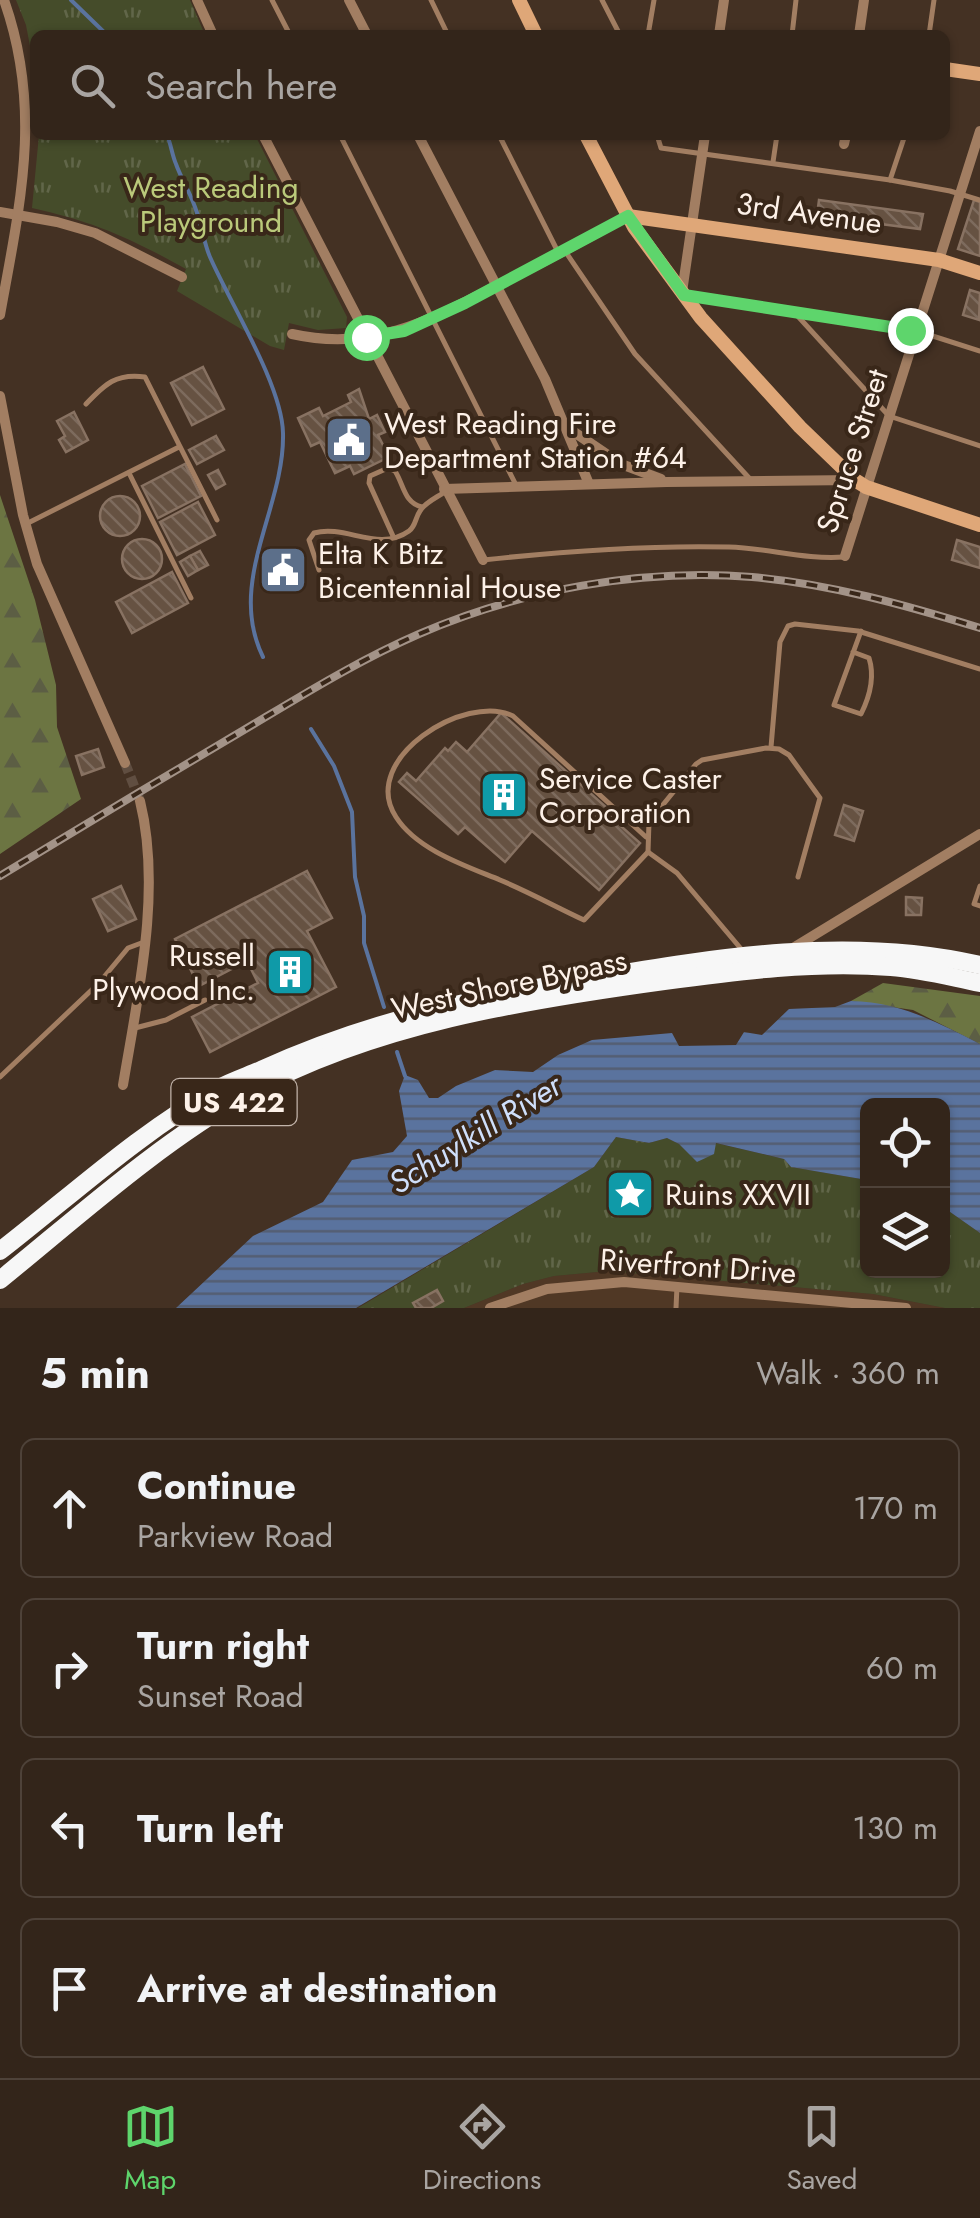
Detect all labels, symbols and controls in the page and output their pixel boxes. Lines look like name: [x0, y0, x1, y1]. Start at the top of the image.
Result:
search box: [30, 30, 950, 140]
icon: search: [65, 58, 120, 113]
text: Search here: [145, 58, 337, 113]
park label: West Reading Playground: [123, 166, 299, 243]
street label: 3rd Avenue: [734, 182, 884, 244]
route end: [888, 308, 934, 354]
route start: [344, 315, 390, 361]
street label: Spruce Street: [805, 363, 899, 538]
place label: West Reading Fire Department Station #64: [384, 402, 687, 479]
public building icon: West Reading Fire Department Station #64: [323, 414, 375, 466]
place label: Elta K Bitz Bicentennial House: [318, 532, 561, 609]
public building icon: Elta K Bitz Bicentennial House: [257, 544, 309, 596]
place label: Service Caster Corporation: [539, 757, 723, 834]
building icon: Service Caster Corporation: [478, 769, 530, 821]
place label: Russell Plywood Inc.: [92, 934, 255, 1011]
street label: West Shore Bypass: [387, 938, 631, 1030]
building icon: Russell Plywood Inc.: [264, 946, 316, 998]
water label: Schuylkill River: [380, 1061, 572, 1205]
road number: US 422: [172, 1079, 296, 1125]
map controls: [860, 1098, 950, 1278]
button: locate: [860, 1098, 950, 1188]
place icon: Ruins XXVII: [604, 1168, 656, 1220]
place label: Ruins XXVII: [665, 1173, 811, 1216]
button: layers: [860, 1188, 950, 1278]
street label: Riverfront Drive: [598, 1238, 798, 1294]
text: 5 min: [40, 1343, 150, 1404]
text: Walk · 360 m: [756, 1350, 940, 1396]
text: Continue: [137, 1458, 296, 1513]
icon: ahead: [42, 1481, 97, 1536]
text: 170 m: [853, 1485, 938, 1531]
text: Parkview Road: [137, 1513, 333, 1559]
text: Turn right: [137, 1618, 309, 1673]
icon: right: [42, 1641, 97, 1696]
text: 60 m: [866, 1645, 938, 1691]
text: Sunset Road: [137, 1673, 304, 1719]
icon: left: [42, 1801, 97, 1856]
text: Turn left: [137, 1801, 283, 1856]
text: 130 m: [852, 1805, 938, 1851]
icon: arrive: [42, 1961, 97, 2016]
text: Arrive at destination: [137, 1961, 498, 2016]
tab: Map: [123, 2099, 178, 2200]
tab: Directions: [423, 2099, 541, 2200]
tab: Saved: [786, 2099, 857, 2200]

